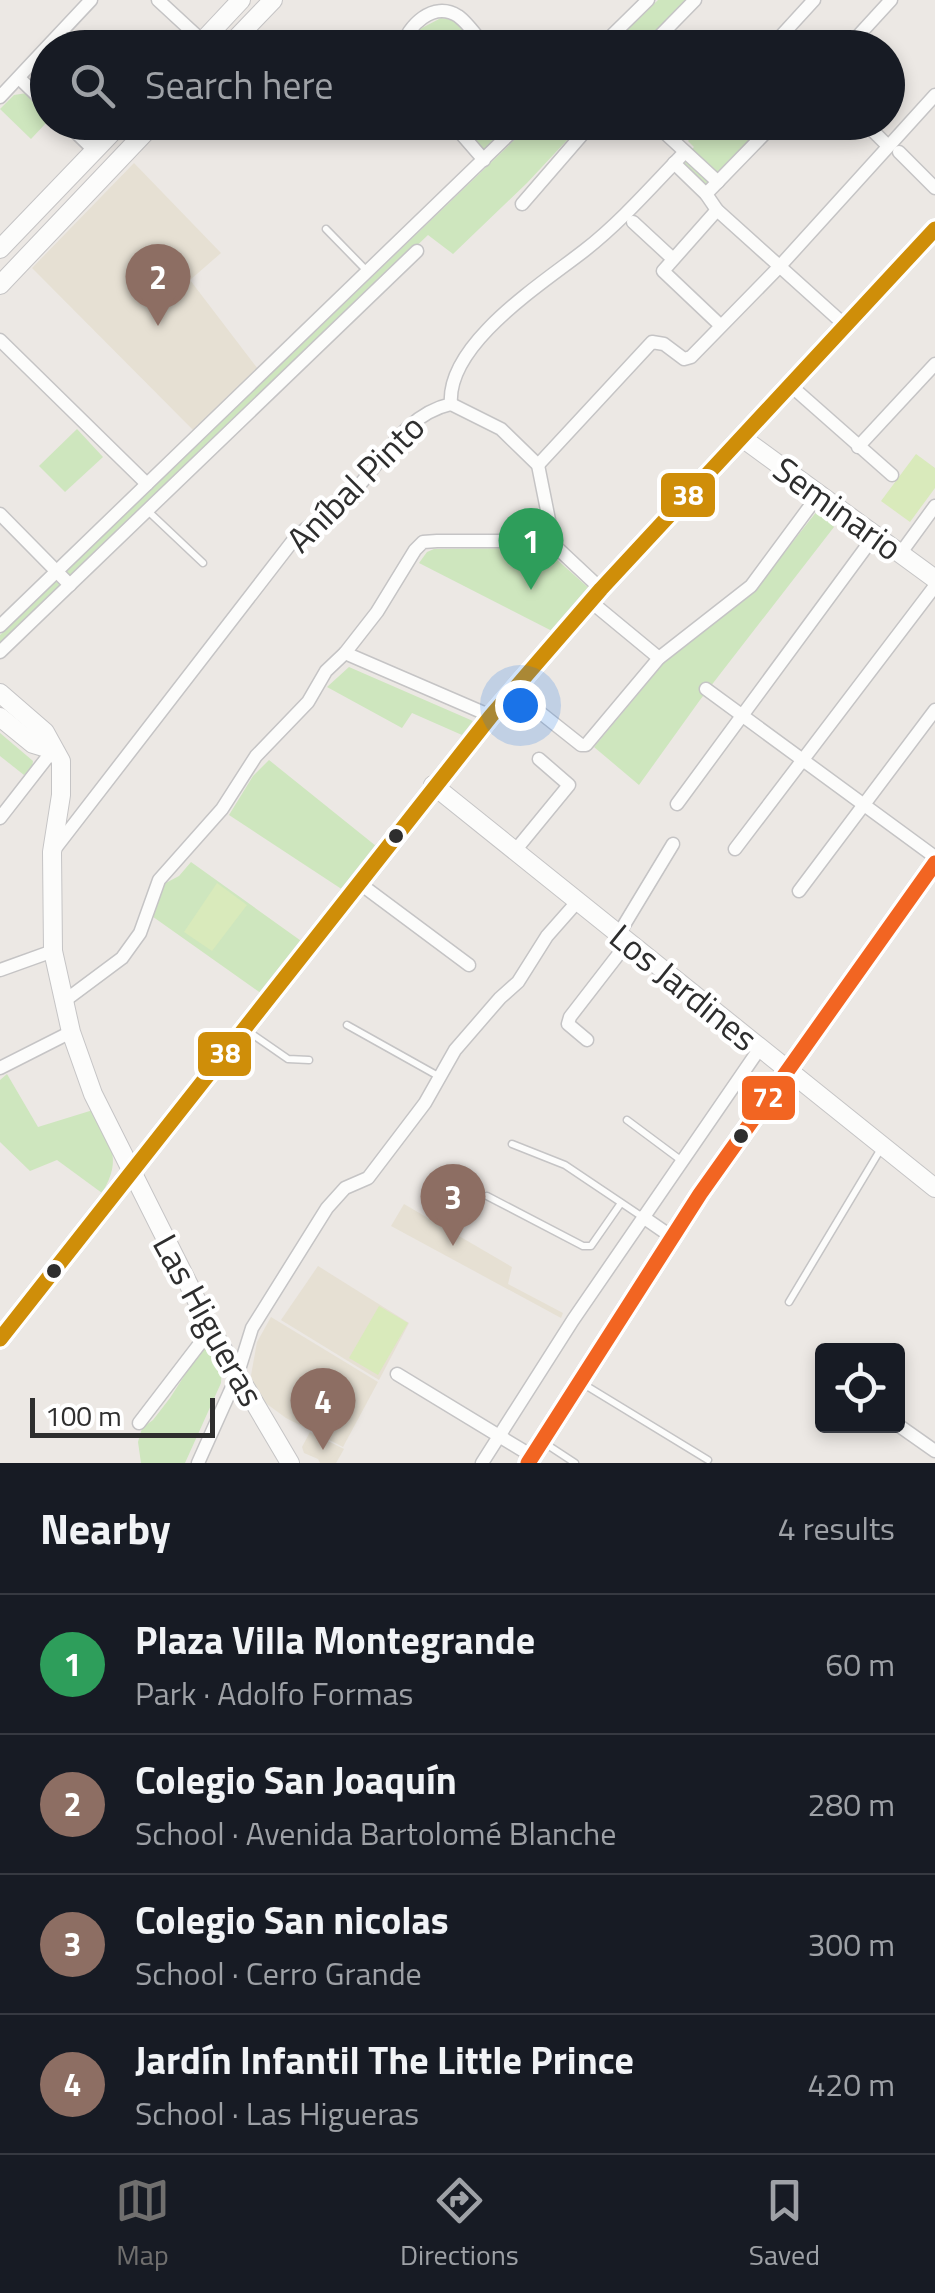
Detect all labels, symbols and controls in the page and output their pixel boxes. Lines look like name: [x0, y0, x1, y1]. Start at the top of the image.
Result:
search box: [30, 30, 905, 140]
text: Search here: [145, 56, 333, 114]
icon: search: [65, 58, 120, 113]
pin: 2: [126, 244, 190, 326]
street label: Aníbal Pinto: [273, 401, 437, 565]
street label: Seminario: [762, 443, 914, 573]
line badge: 38: [659, 471, 717, 519]
text: 38: [672, 473, 704, 516]
pin: 1: [498, 508, 564, 590]
your location: [495, 680, 546, 731]
unlabelled marker: [386, 826, 406, 846]
street label: Los Jardines: [598, 910, 770, 1064]
line badge: 38: [196, 1030, 253, 1078]
text: 38: [209, 1031, 241, 1074]
line badge: 72: [740, 1074, 797, 1122]
text: 72: [752, 1075, 784, 1118]
unlabelled marker: [731, 1126, 751, 1146]
pin: 3: [420, 1164, 486, 1246]
street label: Las Higueras: [139, 1224, 279, 1416]
unlabelled marker: [44, 1261, 64, 1281]
map controls: [815, 1343, 905, 1433]
button: locate: [815, 1343, 905, 1433]
pin: 4: [290, 1368, 356, 1450]
scale bar: [30, 1393, 215, 1438]
text: 100 m: [45, 1394, 122, 1437]
text: Nearby: [40, 1496, 171, 1560]
text: 4 results: [778, 1504, 895, 1552]
text: Plaza Villa Montegrande: [135, 1611, 535, 1669]
text: 1: [64, 1640, 81, 1688]
text: 60 m: [825, 1640, 895, 1688]
text: Park · Adolfo Formas: [135, 1669, 414, 1717]
text: Colegio San Joaquín: [135, 1751, 457, 1809]
text: 2: [64, 1780, 81, 1828]
text: 280 m: [807, 1780, 895, 1828]
text: School · Avenida Bartolomé Blanche: [135, 1809, 616, 1857]
text: Colegio San nicolas: [135, 1891, 449, 1949]
text: 3: [64, 1920, 81, 1968]
text: 300 m: [807, 1920, 895, 1968]
text: School · Cerro Grande: [135, 1949, 422, 1997]
text: Jardín Infantil The Little Prince: [135, 2031, 634, 2089]
text: 4: [64, 2060, 81, 2108]
text: 420 m: [807, 2060, 895, 2108]
text: School · Las Higueras: [135, 2089, 419, 2137]
tab: Map: [115, 2173, 170, 2276]
tab: Directions: [400, 2173, 519, 2276]
tab: Saved: [749, 2173, 820, 2276]

